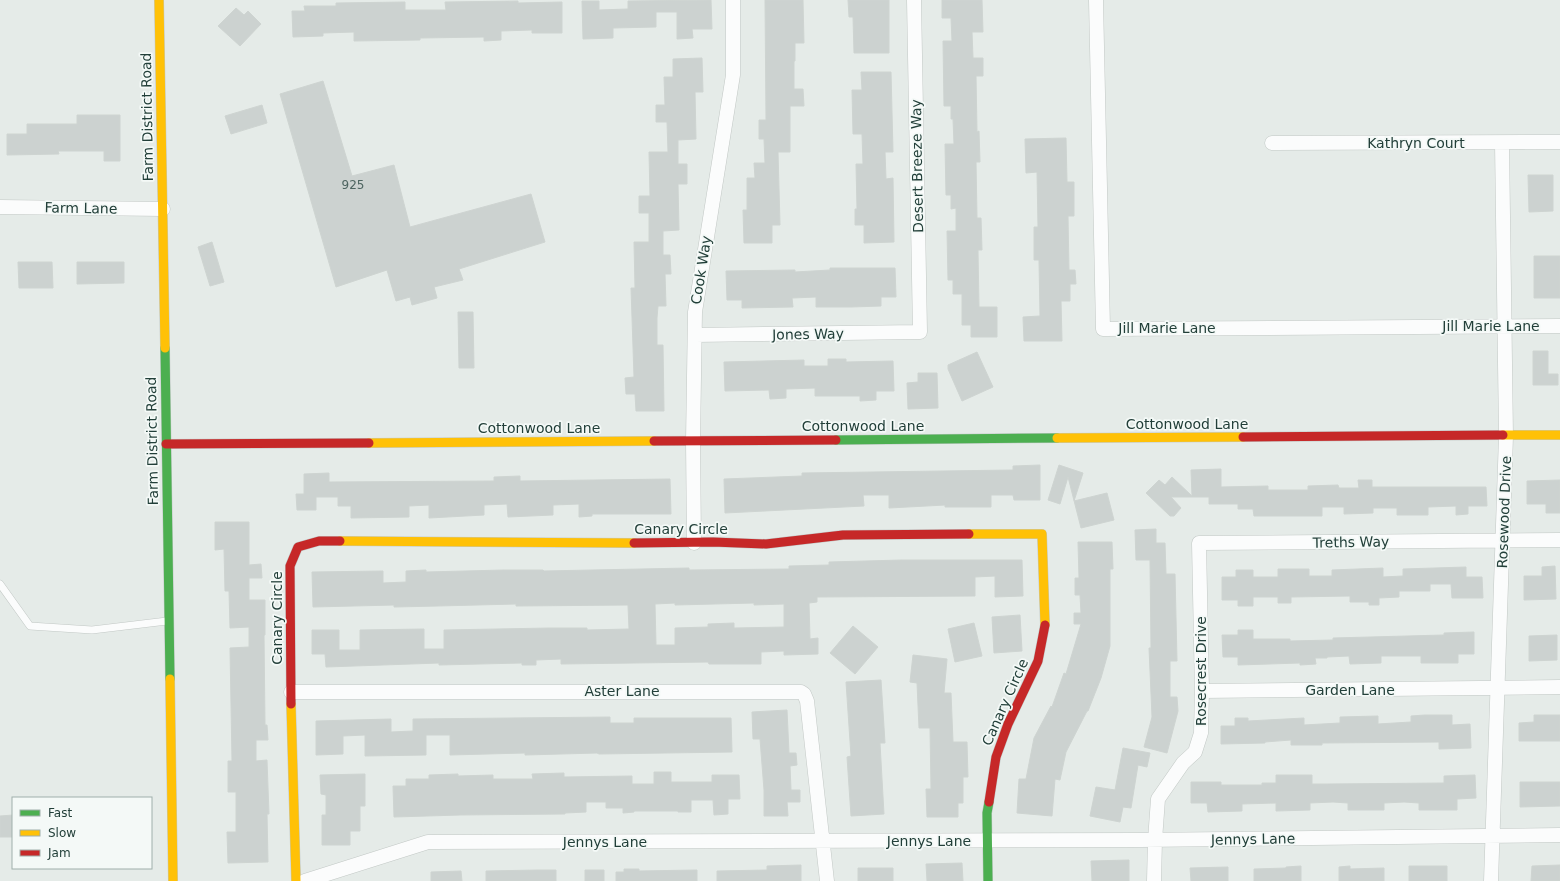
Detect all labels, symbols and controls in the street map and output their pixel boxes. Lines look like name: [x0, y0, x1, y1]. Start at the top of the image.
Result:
street label: Farm District Road: [138, 52, 156, 182]
street label: Desert Breeze Way: [908, 99, 926, 233]
street label: Kathryn Court: [1367, 135, 1465, 151]
house number: 925: [342, 178, 364, 192]
street label: Farm Lane: [44, 199, 118, 217]
street label: Cook Way: [688, 235, 714, 305]
street label: Jill Marie Lane: [1441, 318, 1540, 334]
street label: Jill Marie Lane: [1117, 320, 1216, 336]
street label: Jones Way: [771, 325, 844, 343]
street label: Farm District Road: [143, 376, 161, 506]
street label: Cottonwood Lane: [1126, 416, 1248, 432]
street label: Cottonwood Lane: [802, 418, 924, 434]
street label: Cottonwood Lane: [478, 420, 600, 436]
street label: Rosewood Drive: [1494, 455, 1514, 569]
street label: Canary Circle: [634, 521, 728, 537]
street label: Treths Way: [1312, 533, 1389, 551]
street label: Canary Circle: [269, 571, 285, 665]
street label: Rosecrest Drive: [1193, 616, 1209, 726]
street label: Canary Circle: [979, 656, 1031, 748]
street label: Garden Lane: [1305, 682, 1395, 698]
street label: Aster Lane: [584, 683, 660, 699]
legend: [12, 797, 152, 869]
text: Fast: [48, 806, 72, 820]
text: Slow: [48, 826, 76, 840]
street label: Jennys Lane: [1210, 830, 1295, 848]
street label: Jennys Lane: [886, 833, 971, 849]
street label: Jennys Lane: [562, 834, 647, 850]
text: Jam: [47, 846, 71, 860]

